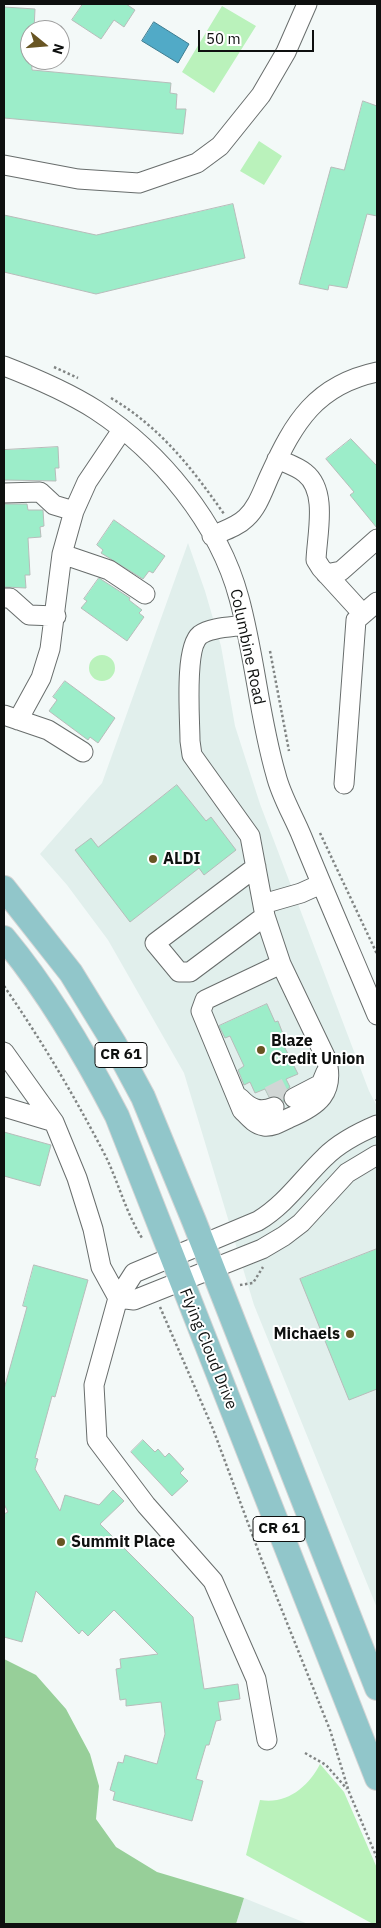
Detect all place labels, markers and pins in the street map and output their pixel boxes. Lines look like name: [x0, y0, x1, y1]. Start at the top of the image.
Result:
place label: ALDI: [163, 849, 201, 869]
marker: ALDI: [147, 853, 159, 865]
place label: Blaze Credit Union: [271, 1031, 365, 1069]
marker: Blaze Credit Union: [255, 1044, 267, 1056]
place label: Michaels: [274, 1324, 340, 1344]
marker: Michaels: [344, 1328, 356, 1340]
place label: Summit Place: [71, 1532, 175, 1552]
marker: Summit Place: [55, 1536, 67, 1548]

